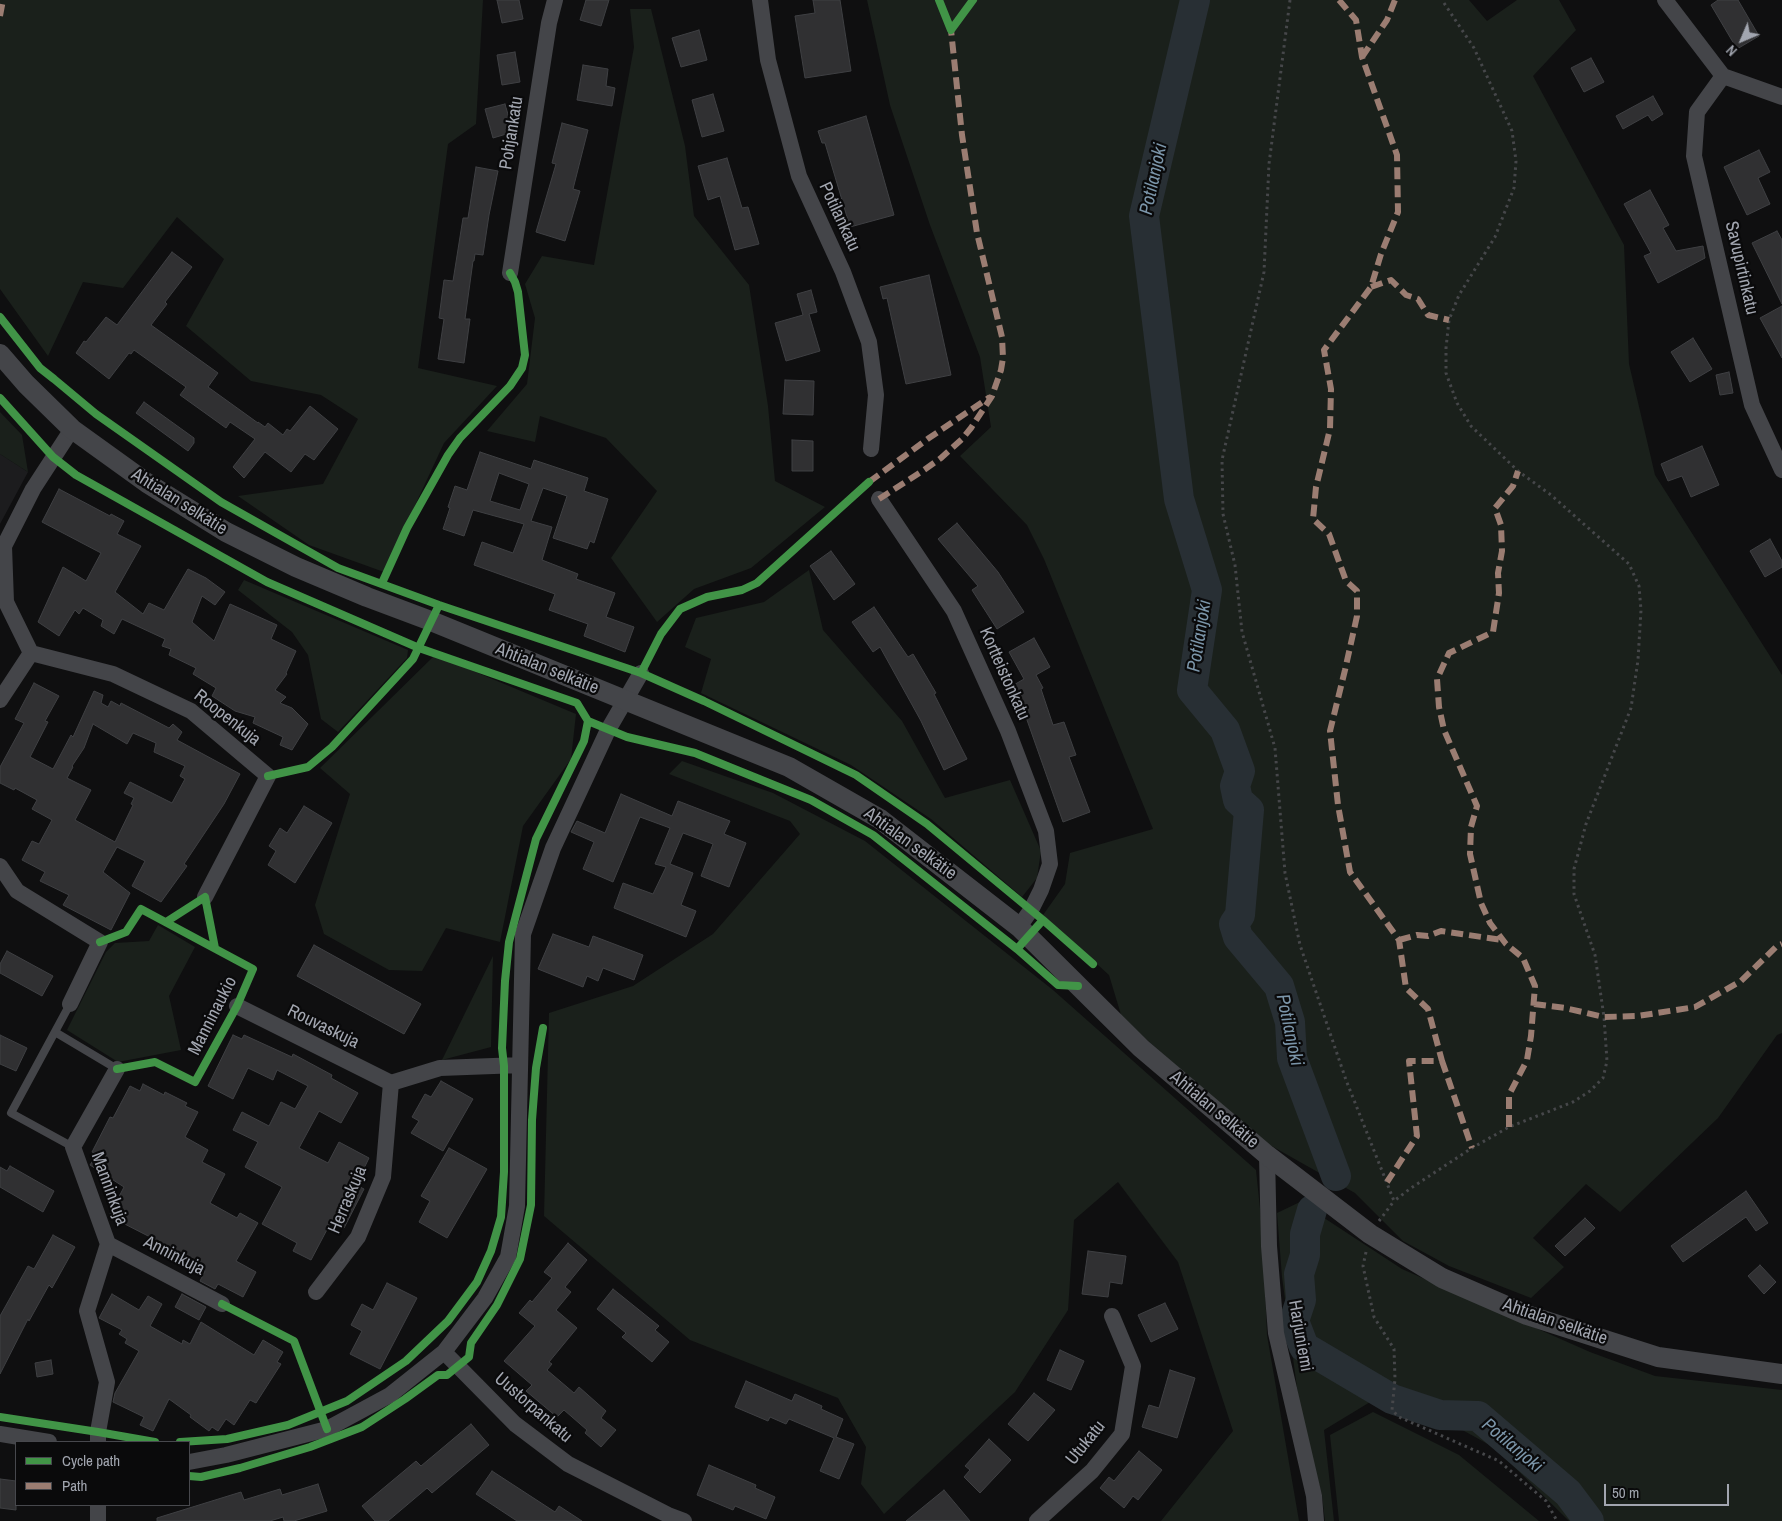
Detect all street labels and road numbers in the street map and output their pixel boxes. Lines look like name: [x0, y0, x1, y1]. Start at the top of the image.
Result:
street label: Pohjankatu: [496, 95, 528, 171]
street label: Potilankatu: [814, 179, 864, 255]
street label: Savupirtinkatu: [1720, 219, 1762, 317]
street label: Ahtialan selkätie: [127, 464, 231, 540]
street label: Kortteistonkatu: [974, 624, 1034, 724]
street label: Ahtialan selkätie: [492, 639, 602, 699]
street label: Roopenkuja: [189, 685, 265, 751]
street label: Ahtialan selkätie: [860, 803, 960, 885]
street label: Manninaukio: [184, 973, 242, 1059]
street label: Rouvaskuja: [284, 1000, 362, 1054]
street label: Ahtialan selkätie: [1165, 1067, 1263, 1153]
street label: Manninkuja: [86, 1149, 132, 1229]
street label: Herraskuja: [324, 1163, 372, 1237]
street label: Anninkuja: [140, 1231, 208, 1281]
street label: Ahtialan selkätie: [1500, 1294, 1610, 1350]
street label: Harjuniemi: [1283, 1299, 1317, 1373]
street label: Uustorpankatu: [490, 1368, 576, 1448]
street label: Utukatu: [1062, 1416, 1110, 1470]

